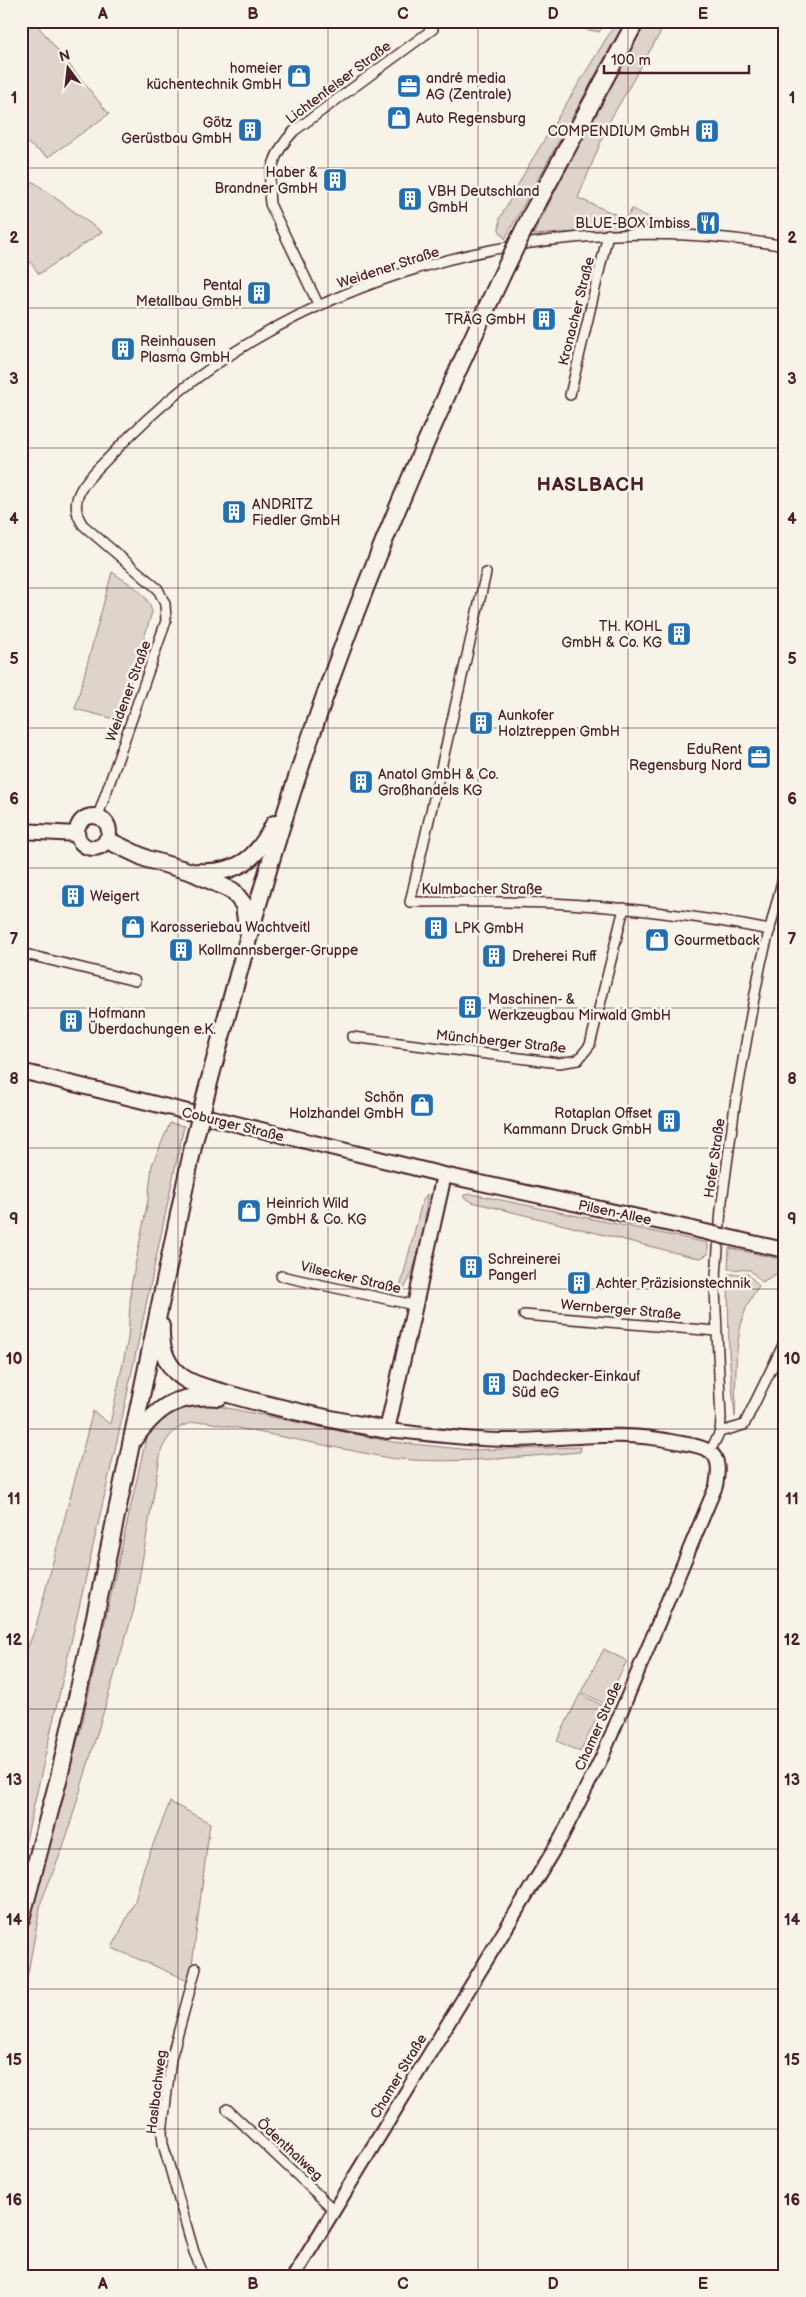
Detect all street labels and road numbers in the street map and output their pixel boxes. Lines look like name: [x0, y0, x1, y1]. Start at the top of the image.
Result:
street label: Lichtenfelser Straße: [282, 37, 394, 127]
street label: Weidener Straße: [335, 243, 441, 292]
street label: Kronacher Straße: [555, 255, 598, 367]
street label: Weidener Straße: [102, 638, 155, 744]
street label: Kulmbacher Straße: [422, 881, 542, 898]
street label: Münchberger Straße: [435, 1026, 567, 1057]
street label: Coburger Straße: [180, 1104, 286, 1145]
street label: Hofer Straße: [700, 1117, 729, 1199]
street label: Pilsen-Allee: [577, 1196, 653, 1229]
street label: Vilsecker Straße: [299, 1258, 403, 1297]
street label: Wernberger Straße: [560, 1296, 682, 1323]
street label: Chamer Straße: [571, 1679, 626, 1773]
street label: Chamer Straße: [367, 2031, 430, 2122]
street label: Haslbachweg: [143, 2049, 170, 2135]
street label: Ödenthalweg: [253, 2114, 327, 2184]

